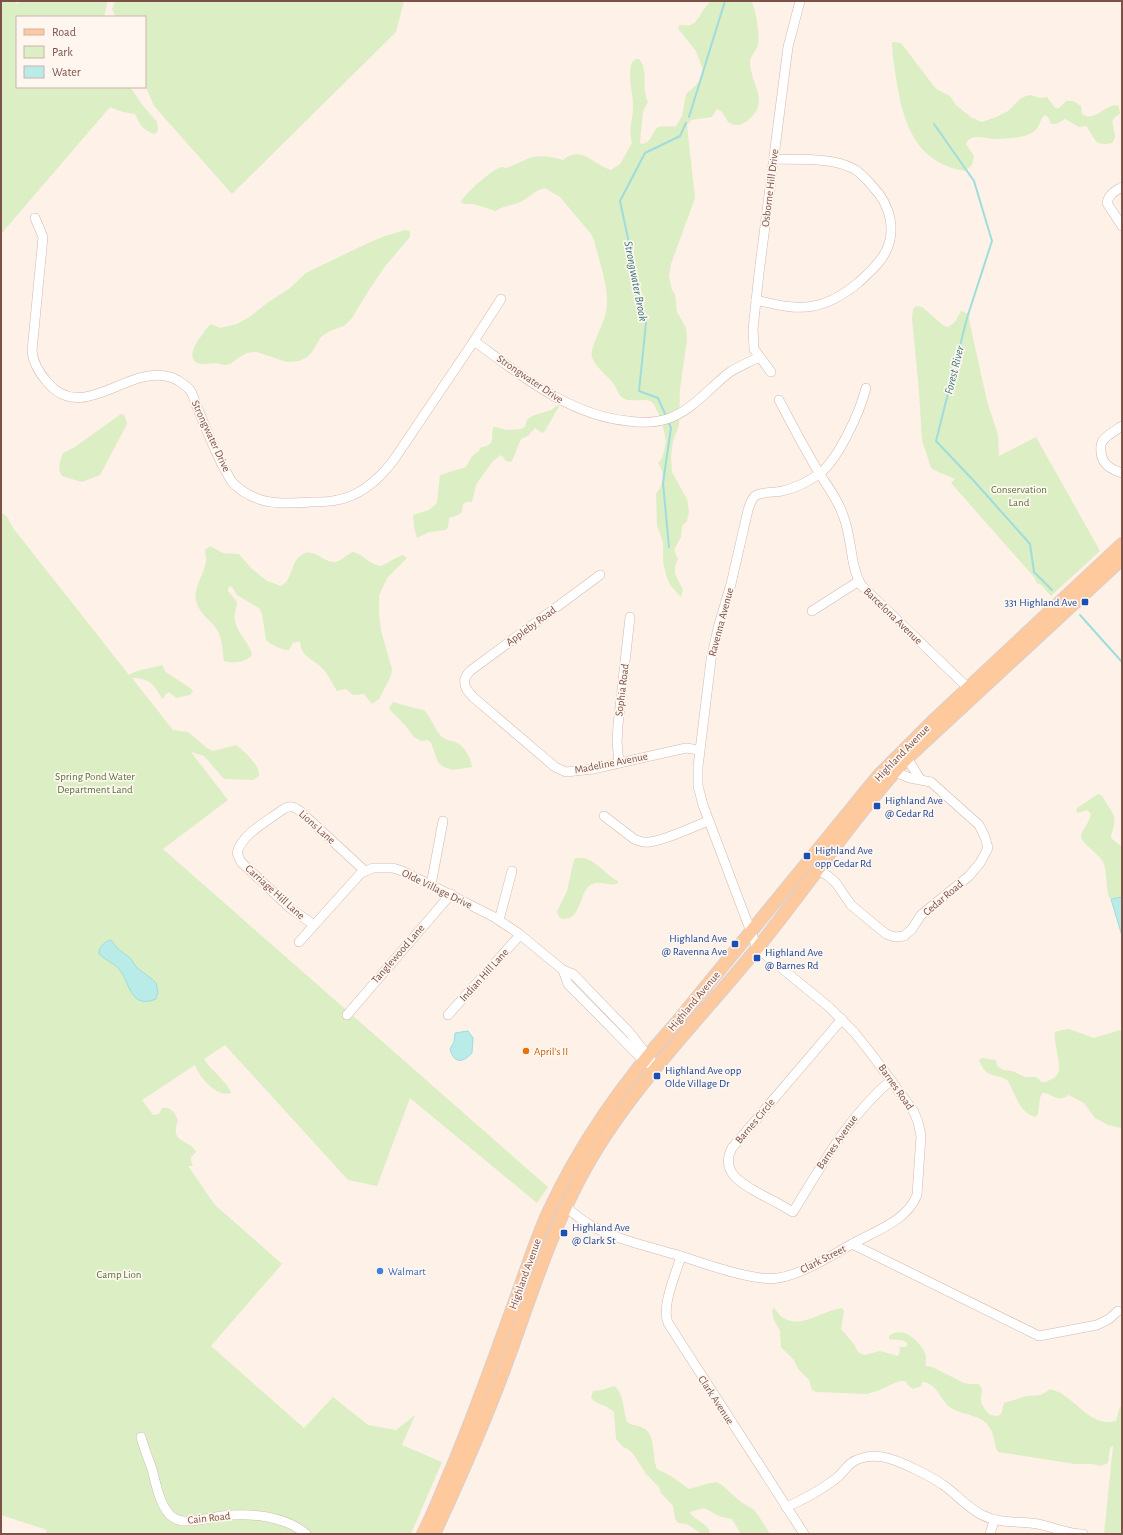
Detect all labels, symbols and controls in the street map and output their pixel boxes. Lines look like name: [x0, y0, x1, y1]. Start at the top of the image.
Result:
legend: [16, 16, 146, 88]
text: Road: [52, 26, 76, 38]
text: Park: [52, 46, 73, 58]
text: Water: [52, 66, 81, 78]
street label: Osborne Hill Drive: [760, 148, 780, 228]
water label: Strongwater Brook: [622, 240, 650, 323]
water label: Forest River: [942, 343, 966, 395]
street label: Strongwater Drive: [495, 353, 565, 405]
street label: Strongwater Drive: [190, 399, 232, 473]
park label: Conservation Land: [991, 484, 1047, 508]
street label: Ravenna Avenue: [707, 586, 735, 658]
street label: Barcelona Avenue: [862, 586, 924, 646]
place label: 331 Highland Ave: [1004, 597, 1077, 608]
marker: 331 Highland Ave: [1080, 597, 1090, 607]
street label: Appleby Road: [504, 604, 558, 648]
street label: Sophia Road: [613, 663, 631, 717]
street label: Highland Avenue: [872, 722, 932, 784]
street label: Madeline Avenue: [573, 751, 649, 775]
park label: Spring Pond Water Department Land: [55, 771, 135, 795]
place label: Highland Ave @ Cedar Rd: [885, 795, 943, 819]
marker: Highland Ave @ Cedar Rd: [872, 801, 882, 811]
street label: Lions Lane: [297, 808, 337, 846]
place label: Highland Ave opp Cedar Rd: [815, 845, 873, 869]
marker: Highland Ave opp Cedar Rd: [802, 851, 812, 861]
street label: Carriage Hill Lane: [243, 863, 307, 921]
street label: Olde Village Drive: [400, 867, 474, 911]
street label: Cedar Road: [921, 878, 965, 918]
street label: Tanglewood Lane: [369, 922, 427, 986]
place label: Highland Ave @ Ravenna Ave: [662, 933, 727, 957]
marker: Highland Ave @ Ravenna Ave: [730, 939, 740, 949]
street label: Indian Hill Lane: [457, 946, 511, 1004]
place label: Highland Ave @ Barnes Rd: [765, 947, 823, 971]
marker: Highland Ave @ Barnes Rd: [752, 953, 762, 963]
street label: Highland Avenue: [666, 969, 722, 1033]
marker: April's II: [521, 1046, 531, 1056]
place label: April's II: [534, 1046, 568, 1057]
street label: Barnes Road: [876, 1062, 916, 1112]
place label: Highland Ave opp Olde Village Dr: [665, 1065, 742, 1089]
marker: Highland Ave opp Olde Village Dr: [652, 1071, 662, 1081]
street label: Barnes Circle: [733, 1096, 777, 1146]
street label: Barnes Avenue: [814, 1113, 860, 1171]
place label: Highland Ave @ Clark St: [572, 1222, 630, 1246]
marker: Highland Ave @ Clark St: [559, 1228, 569, 1238]
street label: Highland Avenue: [507, 1237, 543, 1311]
street label: Clark Street: [798, 1243, 848, 1275]
marker: Walmart: [375, 1266, 385, 1276]
place label: Walmart: [388, 1266, 426, 1277]
park label: Camp Lion: [96, 1269, 142, 1280]
street label: Clark Avenue: [696, 1374, 736, 1426]
street label: Cain Road: [187, 1510, 231, 1526]

